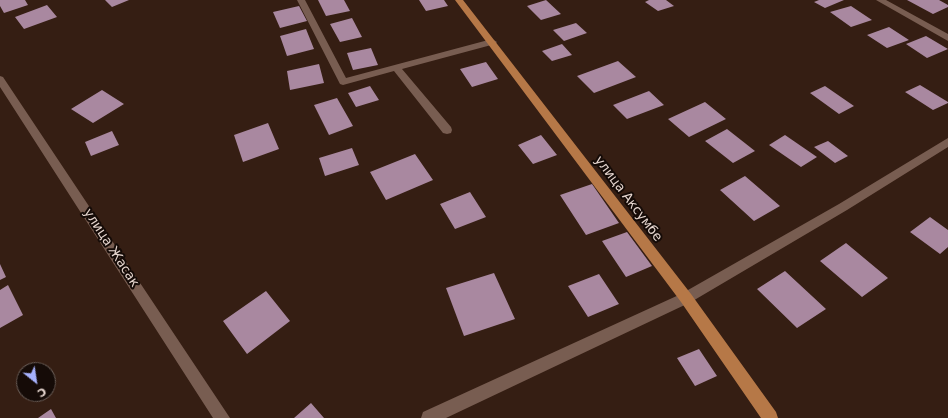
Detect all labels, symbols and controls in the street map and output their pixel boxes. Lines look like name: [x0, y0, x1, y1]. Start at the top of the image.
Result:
street label: улица Аксумбе: [591, 153, 665, 245]
street label: улица Жасак: [80, 206, 142, 290]
north arrow: [16, 362, 56, 402]
text: С: [35, 384, 49, 400]

